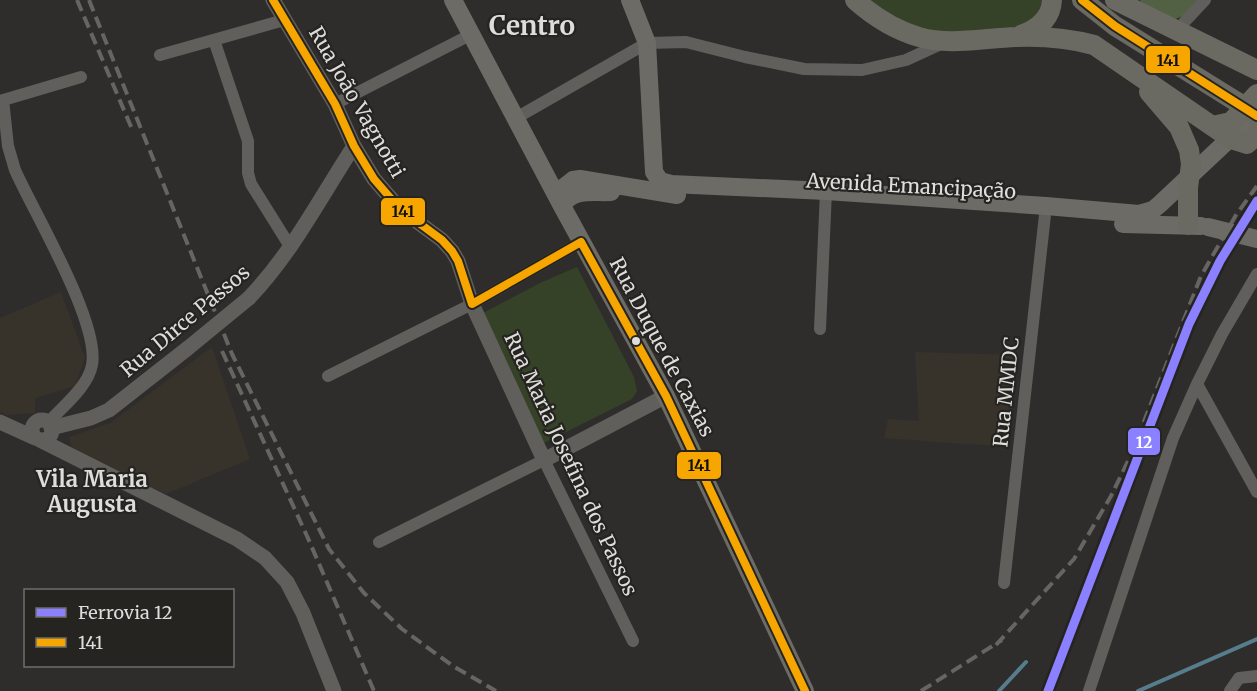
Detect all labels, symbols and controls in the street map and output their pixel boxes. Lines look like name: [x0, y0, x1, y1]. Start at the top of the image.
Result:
district label: Centro: [489, 9, 575, 42]
street label: Rua João Vagnotti: [304, 22, 411, 182]
line badge: 141: [1145, 45, 1191, 74]
text: 141: [1156, 50, 1180, 70]
street label: Avenida Emancipação: [804, 167, 1017, 204]
line badge: 141: [380, 197, 426, 226]
text: 141: [391, 201, 415, 221]
street label: Rua Duque de Caxias: [605, 253, 720, 441]
street label: Rua Dirce Passos: [115, 259, 254, 382]
street label: Rua Maria Josefina dos Passos: [499, 328, 644, 600]
unlabelled marker: [630, 335, 642, 347]
street label: Rua MMDC: [987, 336, 1024, 448]
line badge: 12: [1127, 427, 1161, 456]
text: 12: [1136, 432, 1152, 452]
line badge: 141: [676, 451, 722, 480]
text: 141: [687, 455, 711, 475]
district label: Vila Maria Augusta: [35, 465, 148, 518]
legend: [24, 589, 234, 667]
text: Ferrovia 12: [78, 601, 173, 624]
text: 141: [78, 631, 103, 654]

